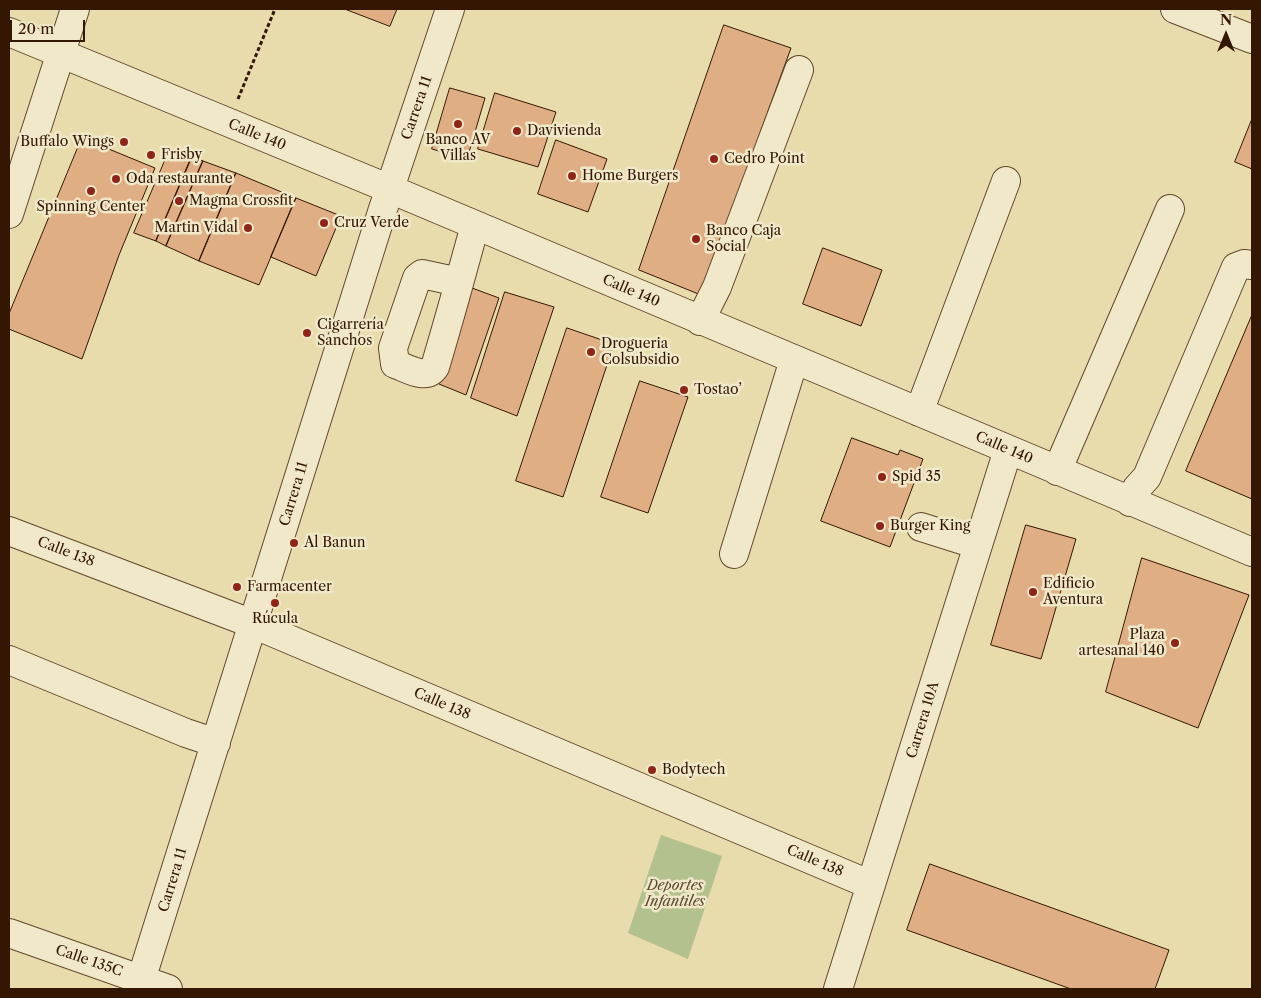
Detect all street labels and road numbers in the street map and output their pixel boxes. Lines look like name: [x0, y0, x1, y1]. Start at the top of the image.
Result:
street label: Carrera 11: [398, 74, 436, 142]
street label: Calle 140: [226, 116, 288, 154]
street label: Calle 140: [600, 271, 662, 311]
street label: Calle 140: [973, 428, 1035, 468]
street label: Carrera 11: [276, 460, 312, 528]
street label: Calle 138: [35, 533, 97, 571]
street label: Carrera 10A: [903, 680, 943, 760]
street label: Calle 138: [411, 685, 473, 723]
street label: Calle 138: [784, 842, 846, 880]
street label: Carrera 11: [155, 846, 191, 914]
street label: Calle 135C: [53, 942, 125, 980]

